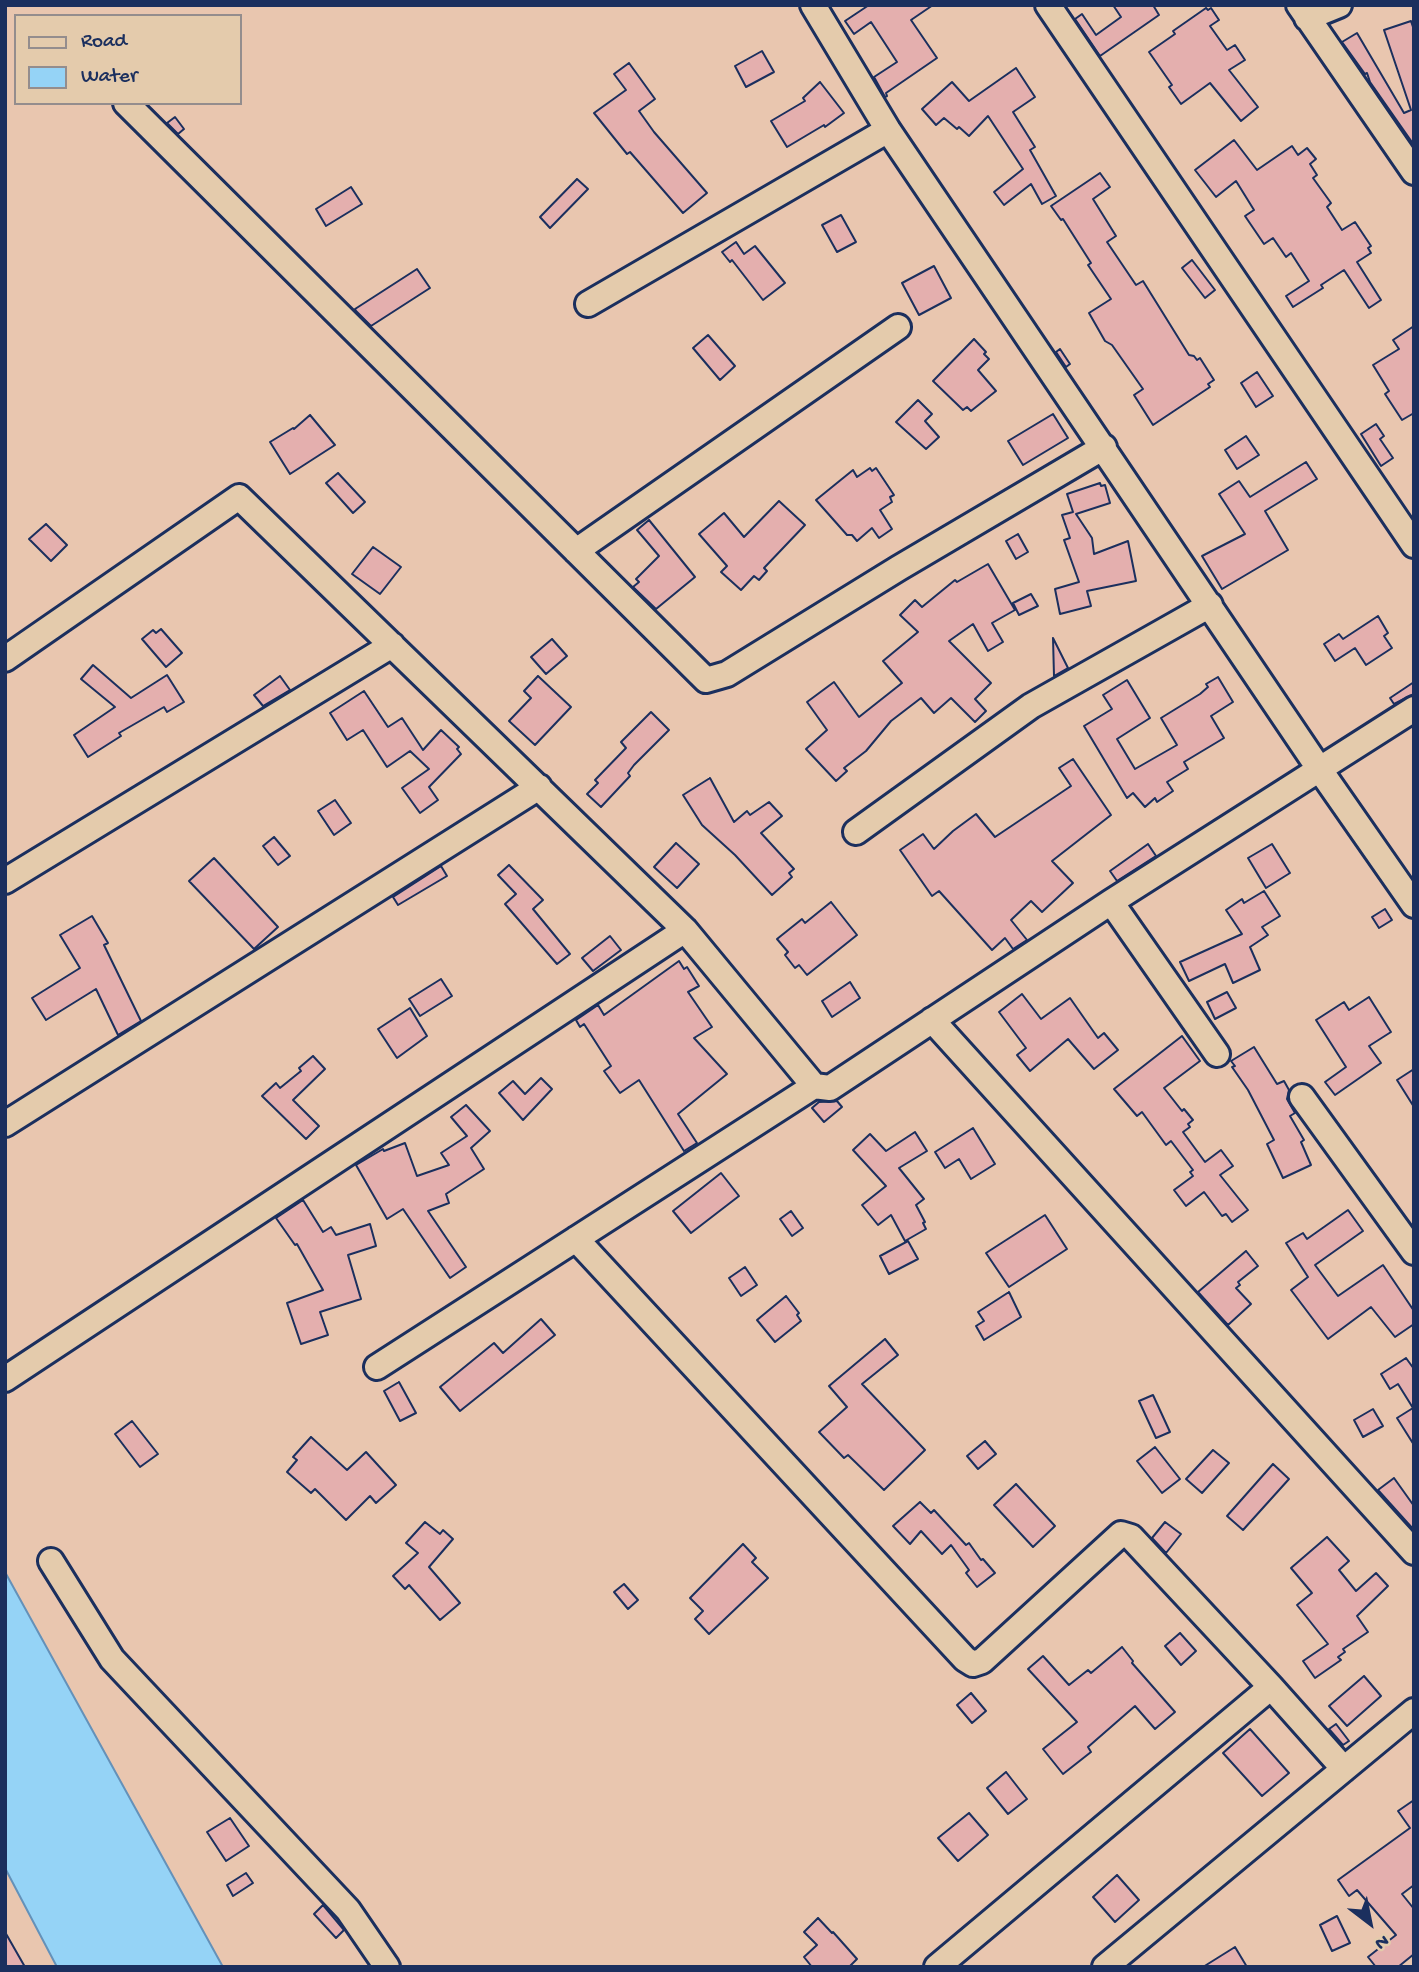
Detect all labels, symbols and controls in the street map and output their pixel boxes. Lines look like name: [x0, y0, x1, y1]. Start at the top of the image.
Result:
legend: [14, 14, 242, 105]
text: Road: [81, 30, 127, 55]
text: Water: [81, 65, 137, 90]
north arrow: [1335, 1888, 1405, 1958]
text: N: [1370, 1928, 1393, 1954]

